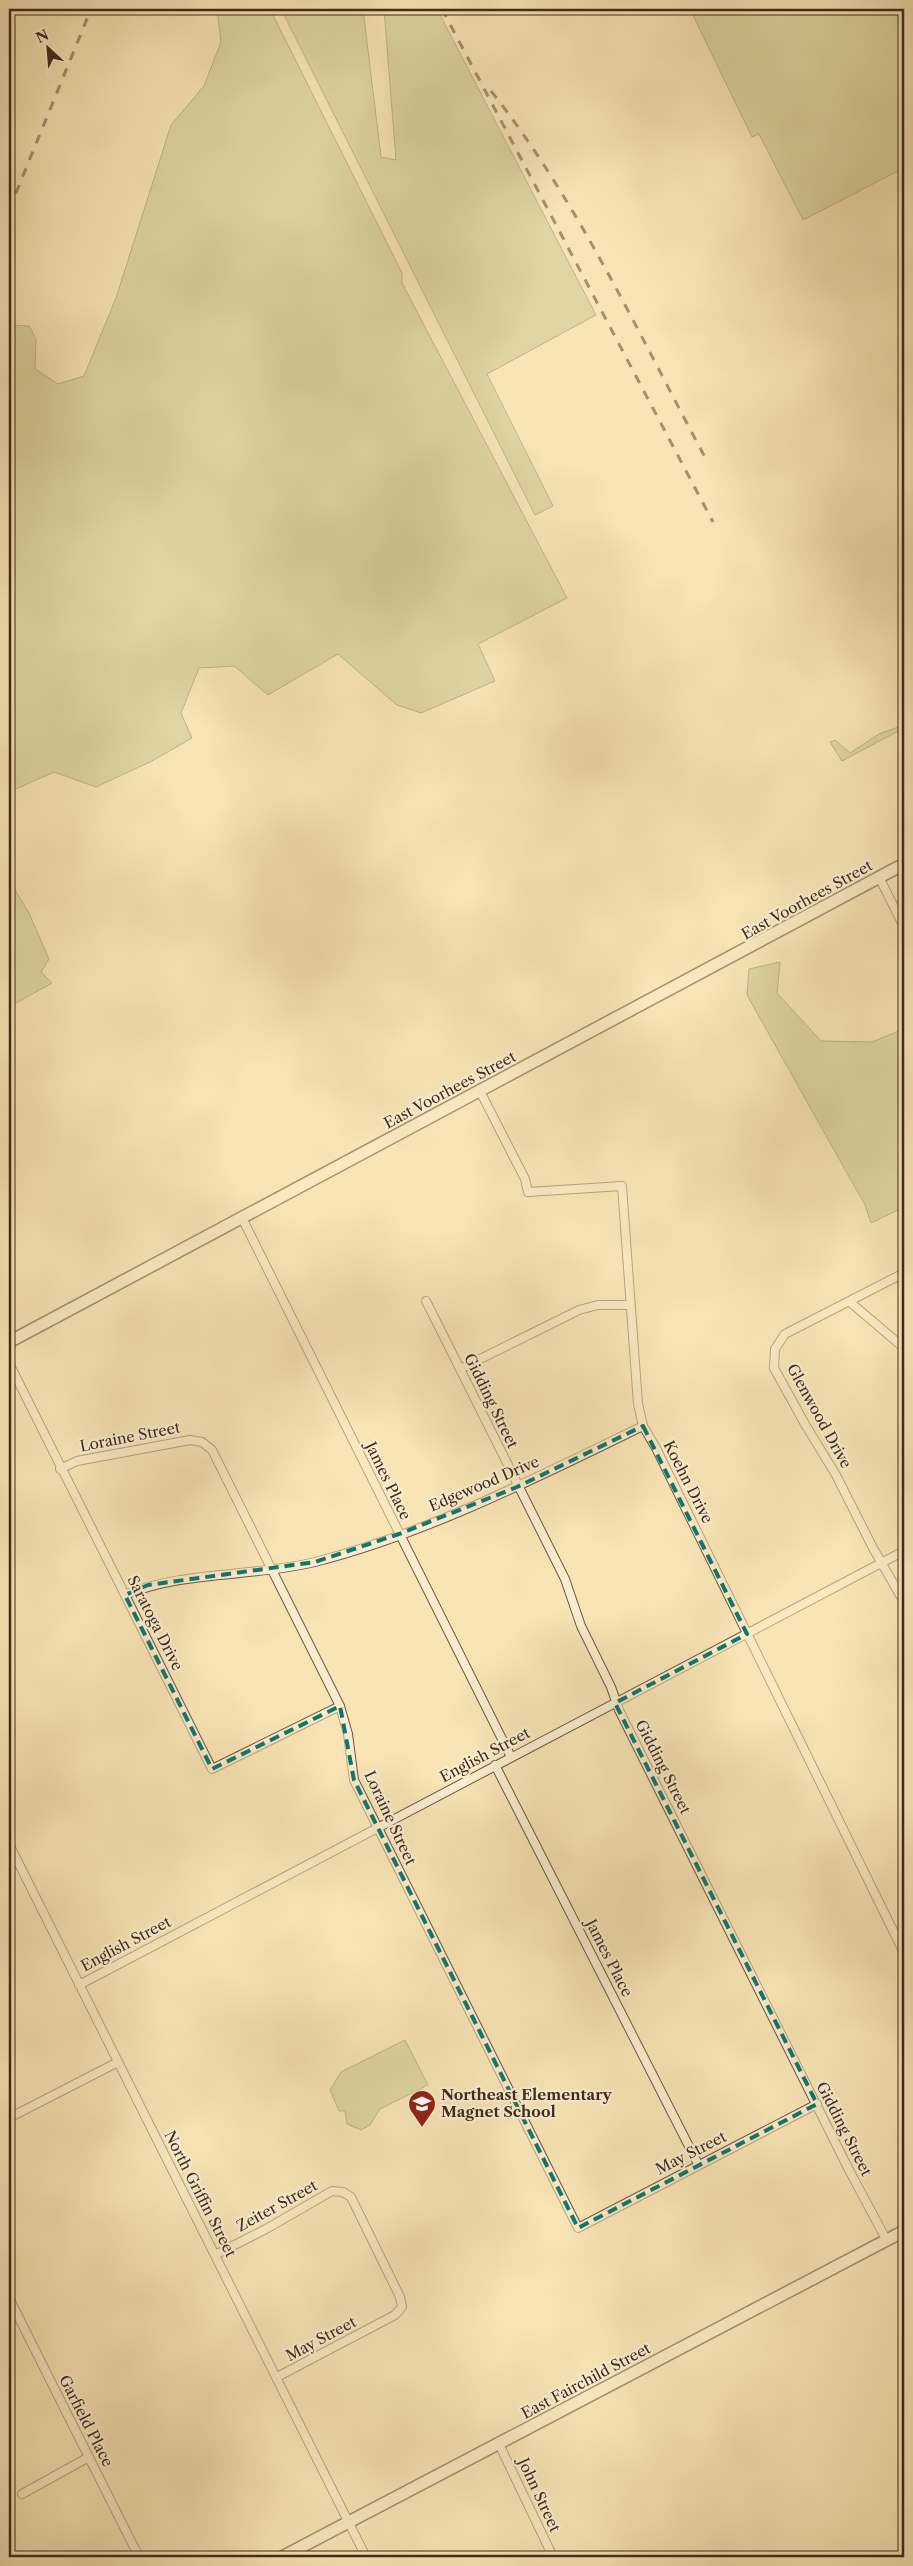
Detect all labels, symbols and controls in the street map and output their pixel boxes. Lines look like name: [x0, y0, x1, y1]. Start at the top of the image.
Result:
north arrow: [22, 22, 72, 72]
text: N: [33, 26, 52, 47]
street label: East Voorhees Street: [738, 855, 876, 943]
street label: East Voorhees Street: [380, 1046, 520, 1132]
street label: Gidding Street: [460, 1350, 523, 1452]
street label: Glenwood Drive: [783, 1360, 856, 1471]
street label: Loraine Street: [78, 1417, 182, 1456]
street label: James Place: [361, 1437, 416, 1523]
street label: Koehn Drive: [659, 1437, 717, 1526]
street label: Edgewood Drive: [426, 1452, 542, 1515]
street label: Saratoga Drive: [123, 1572, 188, 1673]
street label: Gidding Street: [632, 1716, 696, 1818]
street label: English Street: [437, 1723, 534, 1786]
street label: Loraine Street: [360, 1768, 421, 1869]
street label: English Street: [78, 1912, 175, 1975]
street label: James Place: [581, 1914, 637, 2000]
street label: Gidding Street: [813, 2078, 877, 2180]
place label: Northeast Elementary Magnet School: [441, 2085, 612, 2121]
school or university icon: Northeast Elementary Magnet School: [407, 2089, 437, 2128]
street label: May Street: [652, 2126, 730, 2178]
street label: North Griffin Street: [160, 2127, 241, 2261]
street label: Zeiter Street: [233, 2175, 321, 2236]
street label: May Street: [282, 2312, 360, 2365]
street label: East Fairchild Street: [518, 2338, 654, 2423]
street label: Garfield Place: [55, 2372, 118, 2470]
street label: John Street: [513, 2453, 565, 2535]

